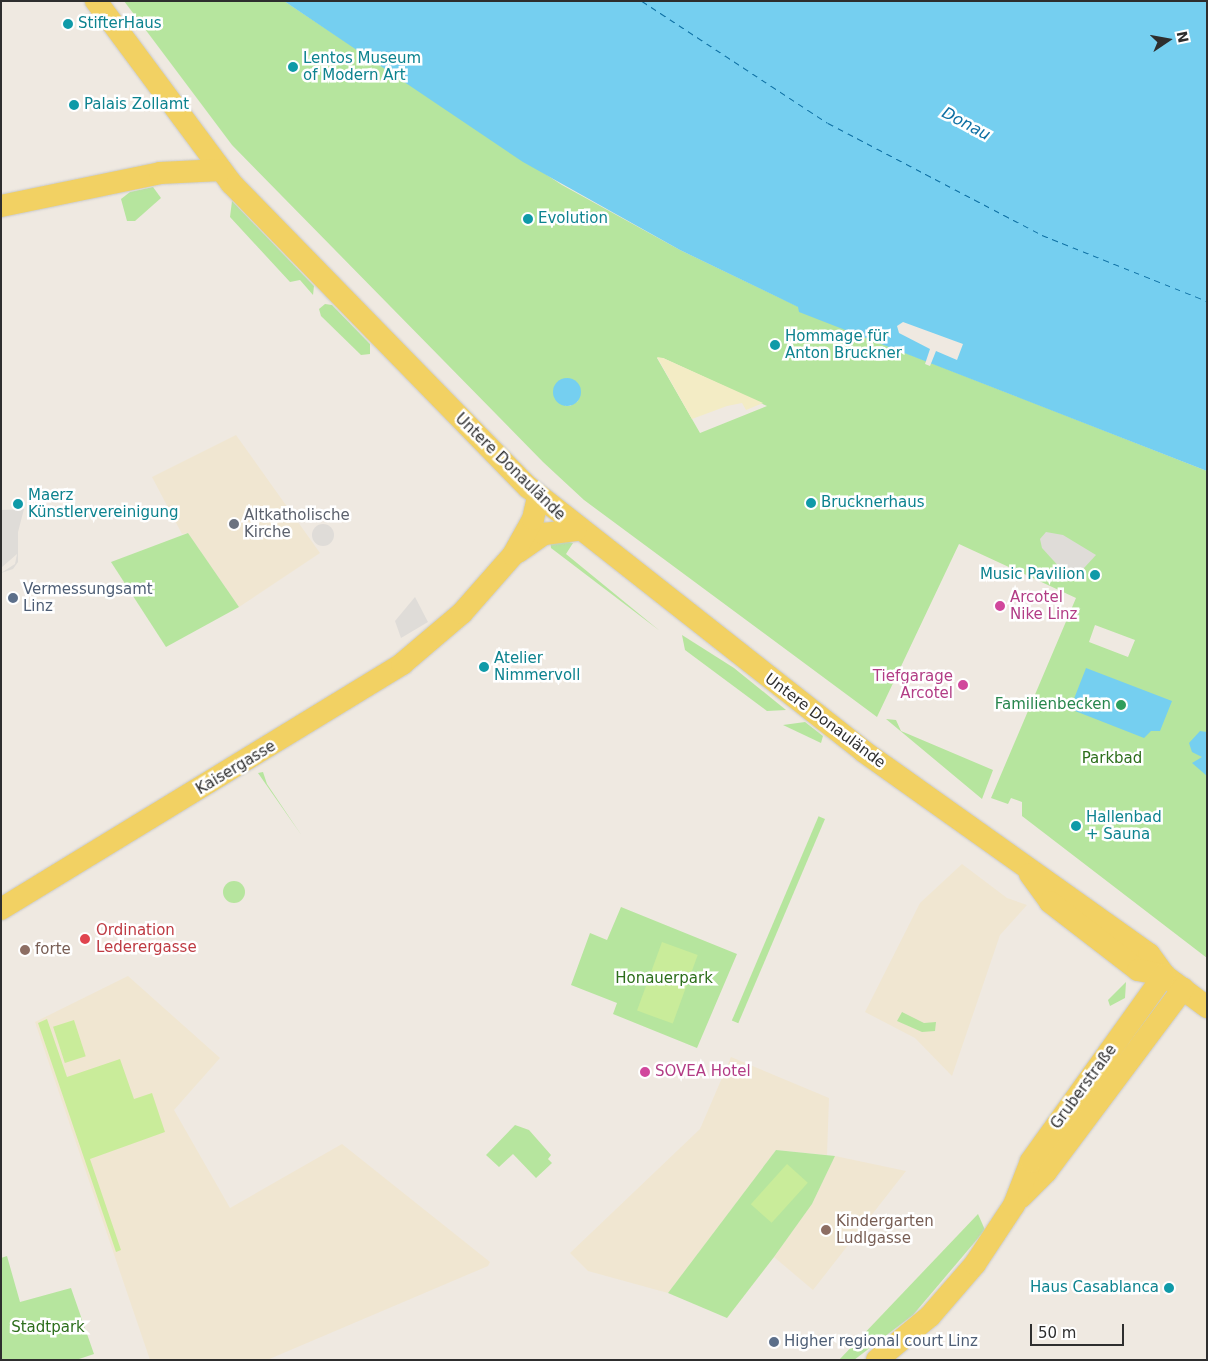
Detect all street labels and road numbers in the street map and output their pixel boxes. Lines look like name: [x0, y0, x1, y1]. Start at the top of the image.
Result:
street label: Untere Donaulände: [451, 410, 569, 524]
street label: Untere Donaulände: [761, 670, 889, 772]
street label: Kaisergasse: [193, 737, 279, 799]
street label: Gruberstraße: [1047, 1041, 1121, 1133]

